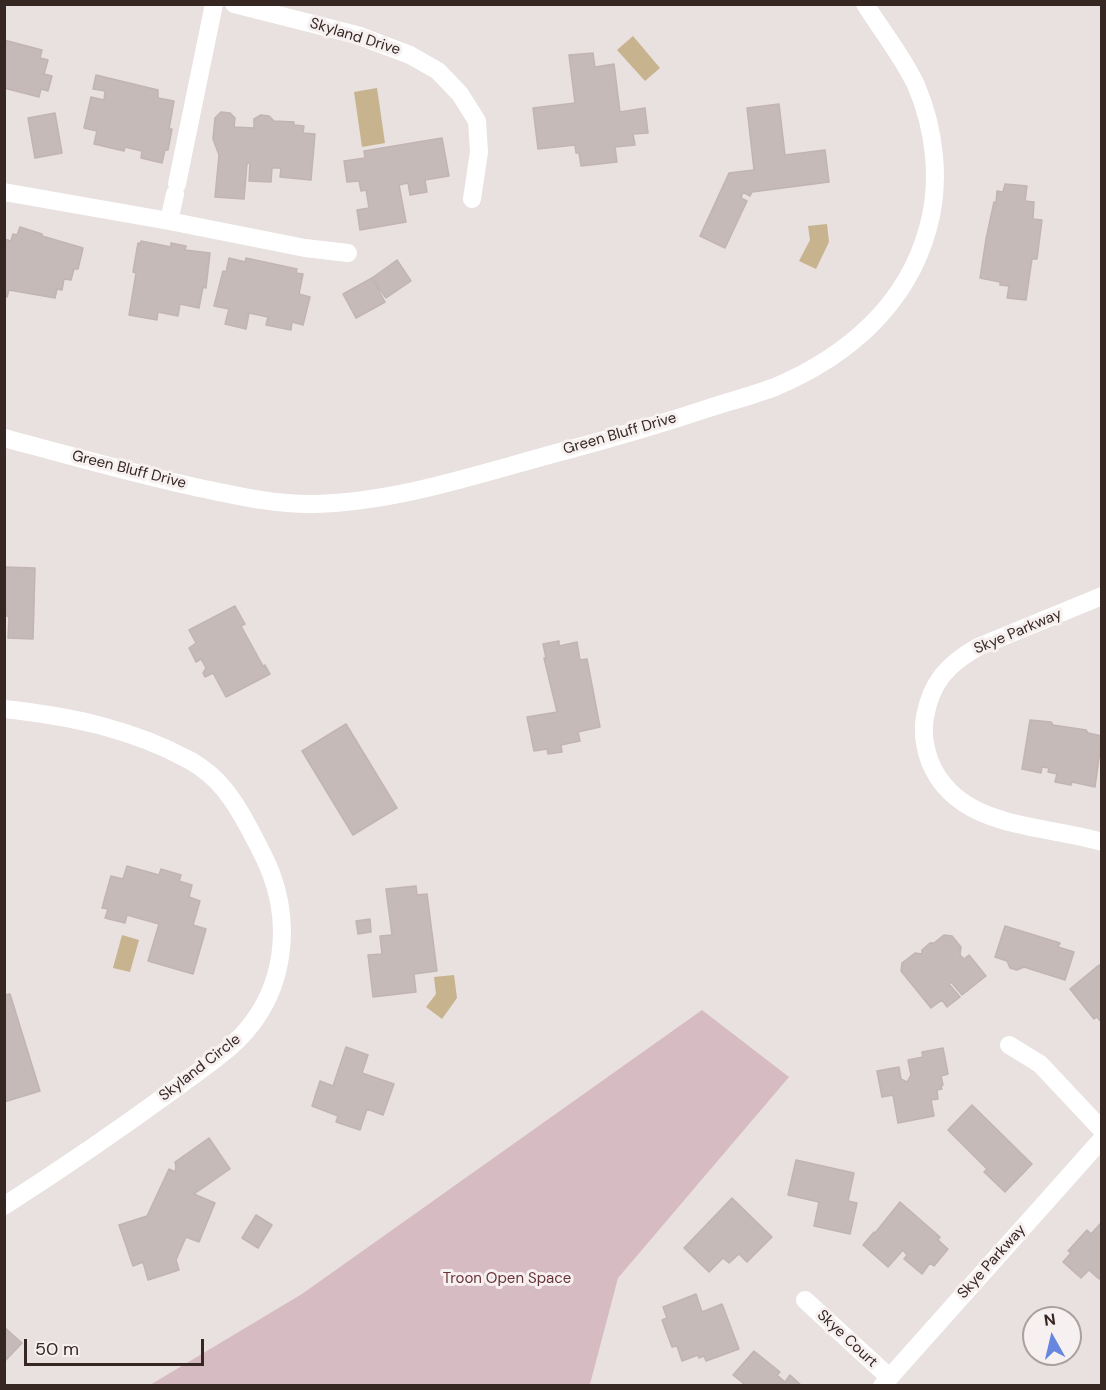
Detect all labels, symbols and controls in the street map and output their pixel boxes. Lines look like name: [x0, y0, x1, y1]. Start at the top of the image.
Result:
street label: Skyland Drive: [308, 15, 402, 59]
street label: Green Bluff Drive: [561, 409, 679, 459]
street label: Green Bluff Drive: [70, 447, 188, 493]
street label: Skye Parkway: [971, 605, 1065, 659]
street label: Skyland Circle: [156, 1031, 244, 1105]
street label: Skye Parkway: [954, 1221, 1030, 1303]
park label: Troon Open Space: [443, 1270, 571, 1288]
street label: Skye Court: [813, 1306, 881, 1372]
north arrow: [1022, 1306, 1082, 1366]
text: N: [1042, 1308, 1057, 1331]
scale bar: [27, 1327, 207, 1365]
text: 50 m: [35, 1337, 79, 1361]

